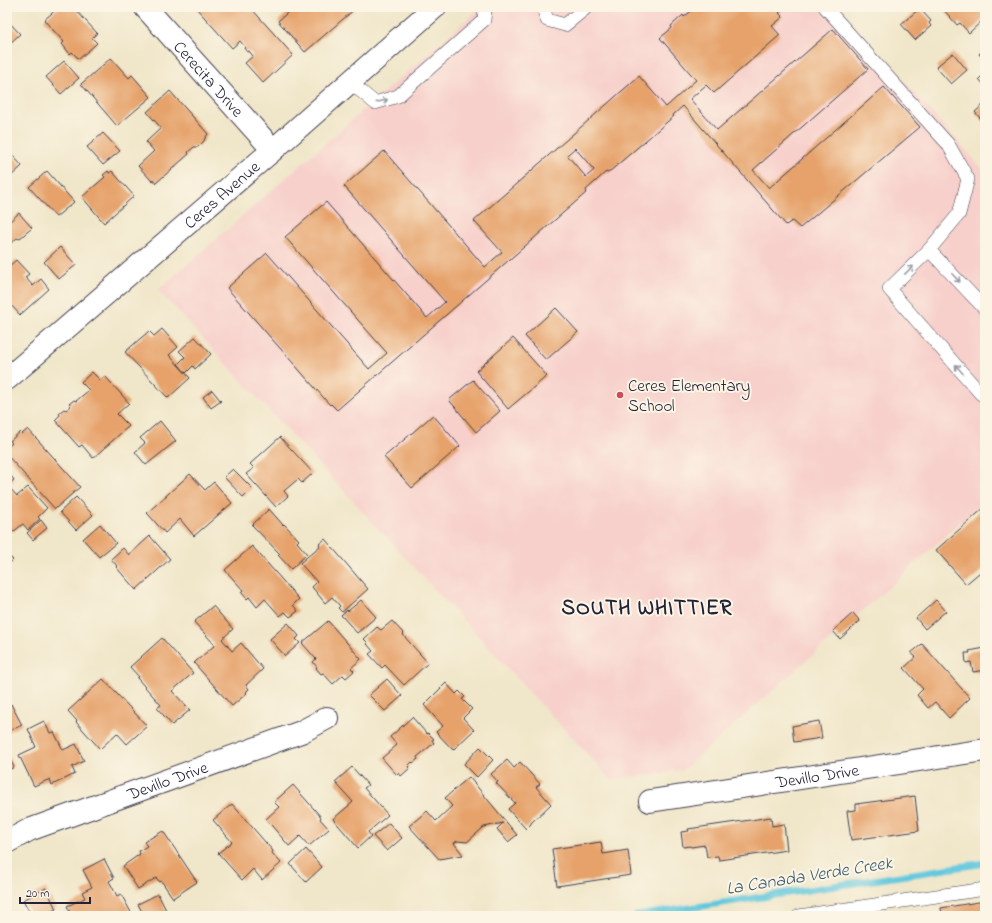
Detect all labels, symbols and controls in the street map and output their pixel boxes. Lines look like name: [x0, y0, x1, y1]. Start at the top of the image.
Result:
street label: Cerecita Drive: [167, 36, 249, 124]
one-way arrow: [375, 97, 388, 104]
street label: Ceres Avenue: [179, 155, 266, 236]
one-way arrow: [904, 265, 914, 275]
one-way arrow: [951, 273, 961, 283]
one-way arrow: [954, 364, 963, 374]
place label: Ceres Elementary School: [628, 374, 750, 419]
marker: Ceres Elementary School: [615, 390, 625, 400]
district label: SOUTH WHITTIER: [562, 594, 732, 624]
street label: Devillo Drive: [123, 755, 212, 808]
street label: Devillo Drive: [773, 758, 861, 796]
water label: La Canada Verde Creek: [724, 851, 895, 903]
scale bar: [20, 879, 90, 905]
text: 20 m: [26, 885, 49, 903]

